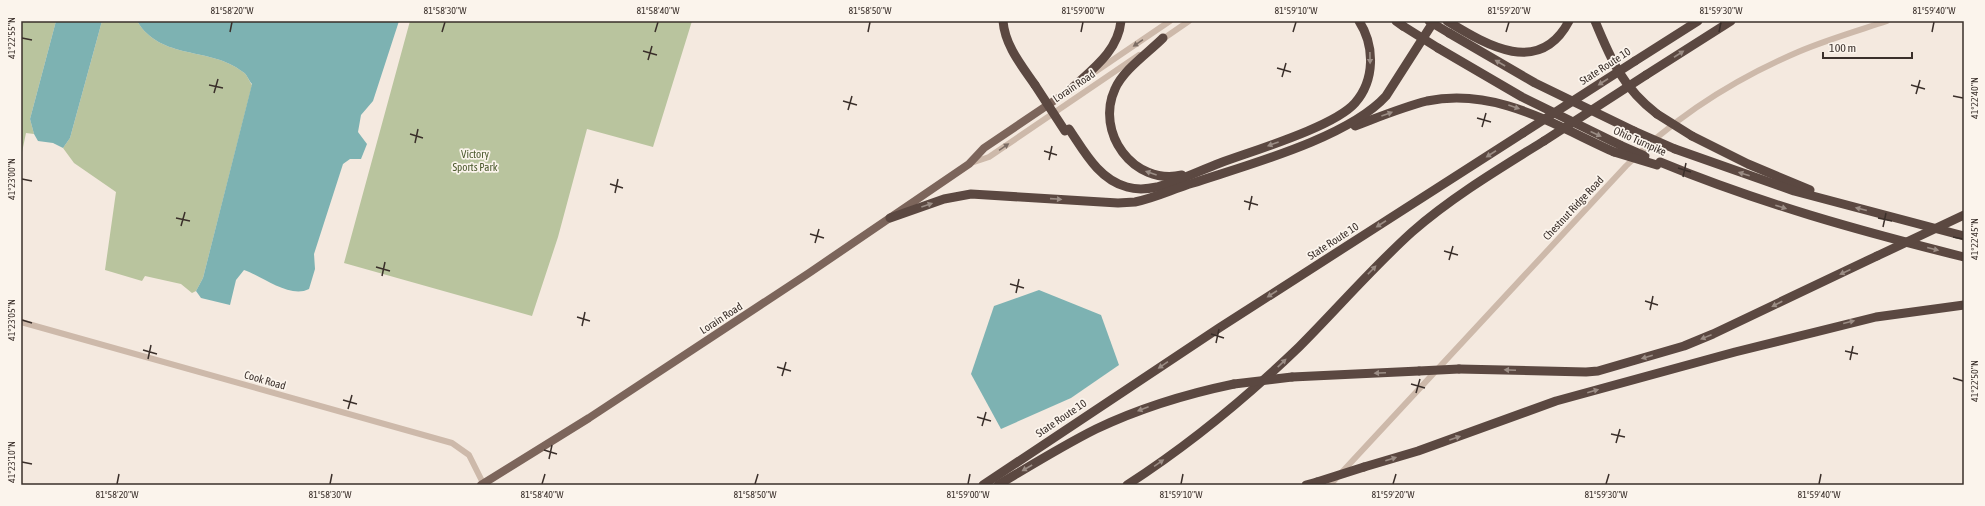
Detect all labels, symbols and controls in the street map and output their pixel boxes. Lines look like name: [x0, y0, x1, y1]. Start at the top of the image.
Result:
text: 81°58'20"W: [210, 5, 254, 16]
text: 81°58'30"W: [423, 5, 467, 16]
text: 81°58'40"W: [636, 5, 680, 16]
text: 81°58'50"W: [848, 5, 892, 16]
text: 81°59'00"W: [1061, 5, 1105, 16]
text: 81°59'10"W: [1274, 5, 1318, 16]
text: 81°59'20"W: [1487, 5, 1531, 16]
text: 81°59'30"W: [1699, 5, 1743, 16]
text: 81°59'40"W: [1912, 5, 1956, 16]
text: 41°22'55"N: [6, 17, 17, 59]
scale bar: [1823, 34, 1912, 60]
one-way arrow: [1133, 39, 1143, 47]
text: 100 m: [1829, 41, 1856, 55]
street label: State Route 10: [1577, 45, 1633, 87]
one-way arrow: [1674, 50, 1684, 58]
one-way arrow: [1367, 52, 1373, 65]
one-way arrow: [1494, 60, 1505, 67]
street label: Lorain Road: [1051, 68, 1097, 104]
text: 41°22'40"N: [1969, 77, 1980, 119]
one-way arrow: [1597, 78, 1608, 86]
one-way arrow: [1508, 104, 1520, 110]
one-way arrow: [1381, 111, 1393, 117]
street label: Ohio Turnpike: [1612, 124, 1668, 158]
one-way arrow: [1590, 131, 1601, 137]
one-way arrow: [1267, 141, 1279, 147]
one-way arrow: [998, 143, 1010, 150]
park label: Victory Sports Park: [452, 148, 498, 173]
one-way arrow: [1485, 150, 1496, 158]
text: 41°23'00"N: [6, 158, 17, 200]
one-way arrow: [1144, 169, 1156, 175]
one-way arrow: [1737, 171, 1749, 177]
street label: Chestnut Ridge Road: [1540, 174, 1606, 242]
one-way arrow: [1050, 195, 1062, 202]
one-way arrow: [922, 202, 934, 208]
one-way arrow: [1775, 204, 1787, 210]
one-way arrow: [1854, 206, 1866, 212]
text: 41°22'45"N: [1969, 218, 1980, 260]
street label: State Route 10: [1305, 220, 1361, 262]
one-way arrow: [1376, 220, 1386, 228]
one-way arrow: [1927, 246, 1939, 252]
one-way arrow: [1367, 265, 1377, 275]
one-way arrow: [1839, 269, 1850, 275]
one-way arrow: [1267, 290, 1277, 298]
text: 41°23'05"N: [6, 299, 17, 341]
street label: Lorain Road: [698, 300, 744, 336]
one-way arrow: [1771, 301, 1782, 307]
one-way arrow: [1843, 319, 1856, 325]
one-way arrow: [1700, 335, 1712, 341]
one-way arrow: [1640, 354, 1652, 360]
one-way arrow: [1277, 359, 1287, 368]
text: 41°22'50"N: [1969, 360, 1980, 402]
one-way arrow: [1158, 361, 1168, 369]
one-way arrow: [1504, 367, 1516, 374]
street label: Cook Road: [243, 368, 287, 392]
one-way arrow: [1374, 369, 1386, 376]
one-way arrow: [1587, 388, 1599, 394]
street label: State Route 10: [1033, 397, 1089, 439]
one-way arrow: [1136, 407, 1148, 413]
one-way arrow: [1449, 434, 1461, 440]
text: 41°23'10"N: [6, 441, 17, 483]
one-way arrow: [1385, 456, 1397, 462]
one-way arrow: [1154, 459, 1164, 467]
one-way arrow: [1021, 465, 1033, 472]
text: 81°58'20"W: [95, 489, 139, 500]
text: 81°58'30"W: [308, 489, 352, 500]
text: 81°58'40"W: [520, 489, 564, 500]
text: 81°58'50"W: [733, 489, 777, 500]
text: 81°59'00"W: [946, 489, 990, 500]
text: 81°59'10"W: [1159, 489, 1203, 500]
text: 81°59'20"W: [1371, 489, 1415, 500]
text: 81°59'30"W: [1584, 489, 1628, 500]
text: 81°59'40"W: [1797, 489, 1841, 500]

